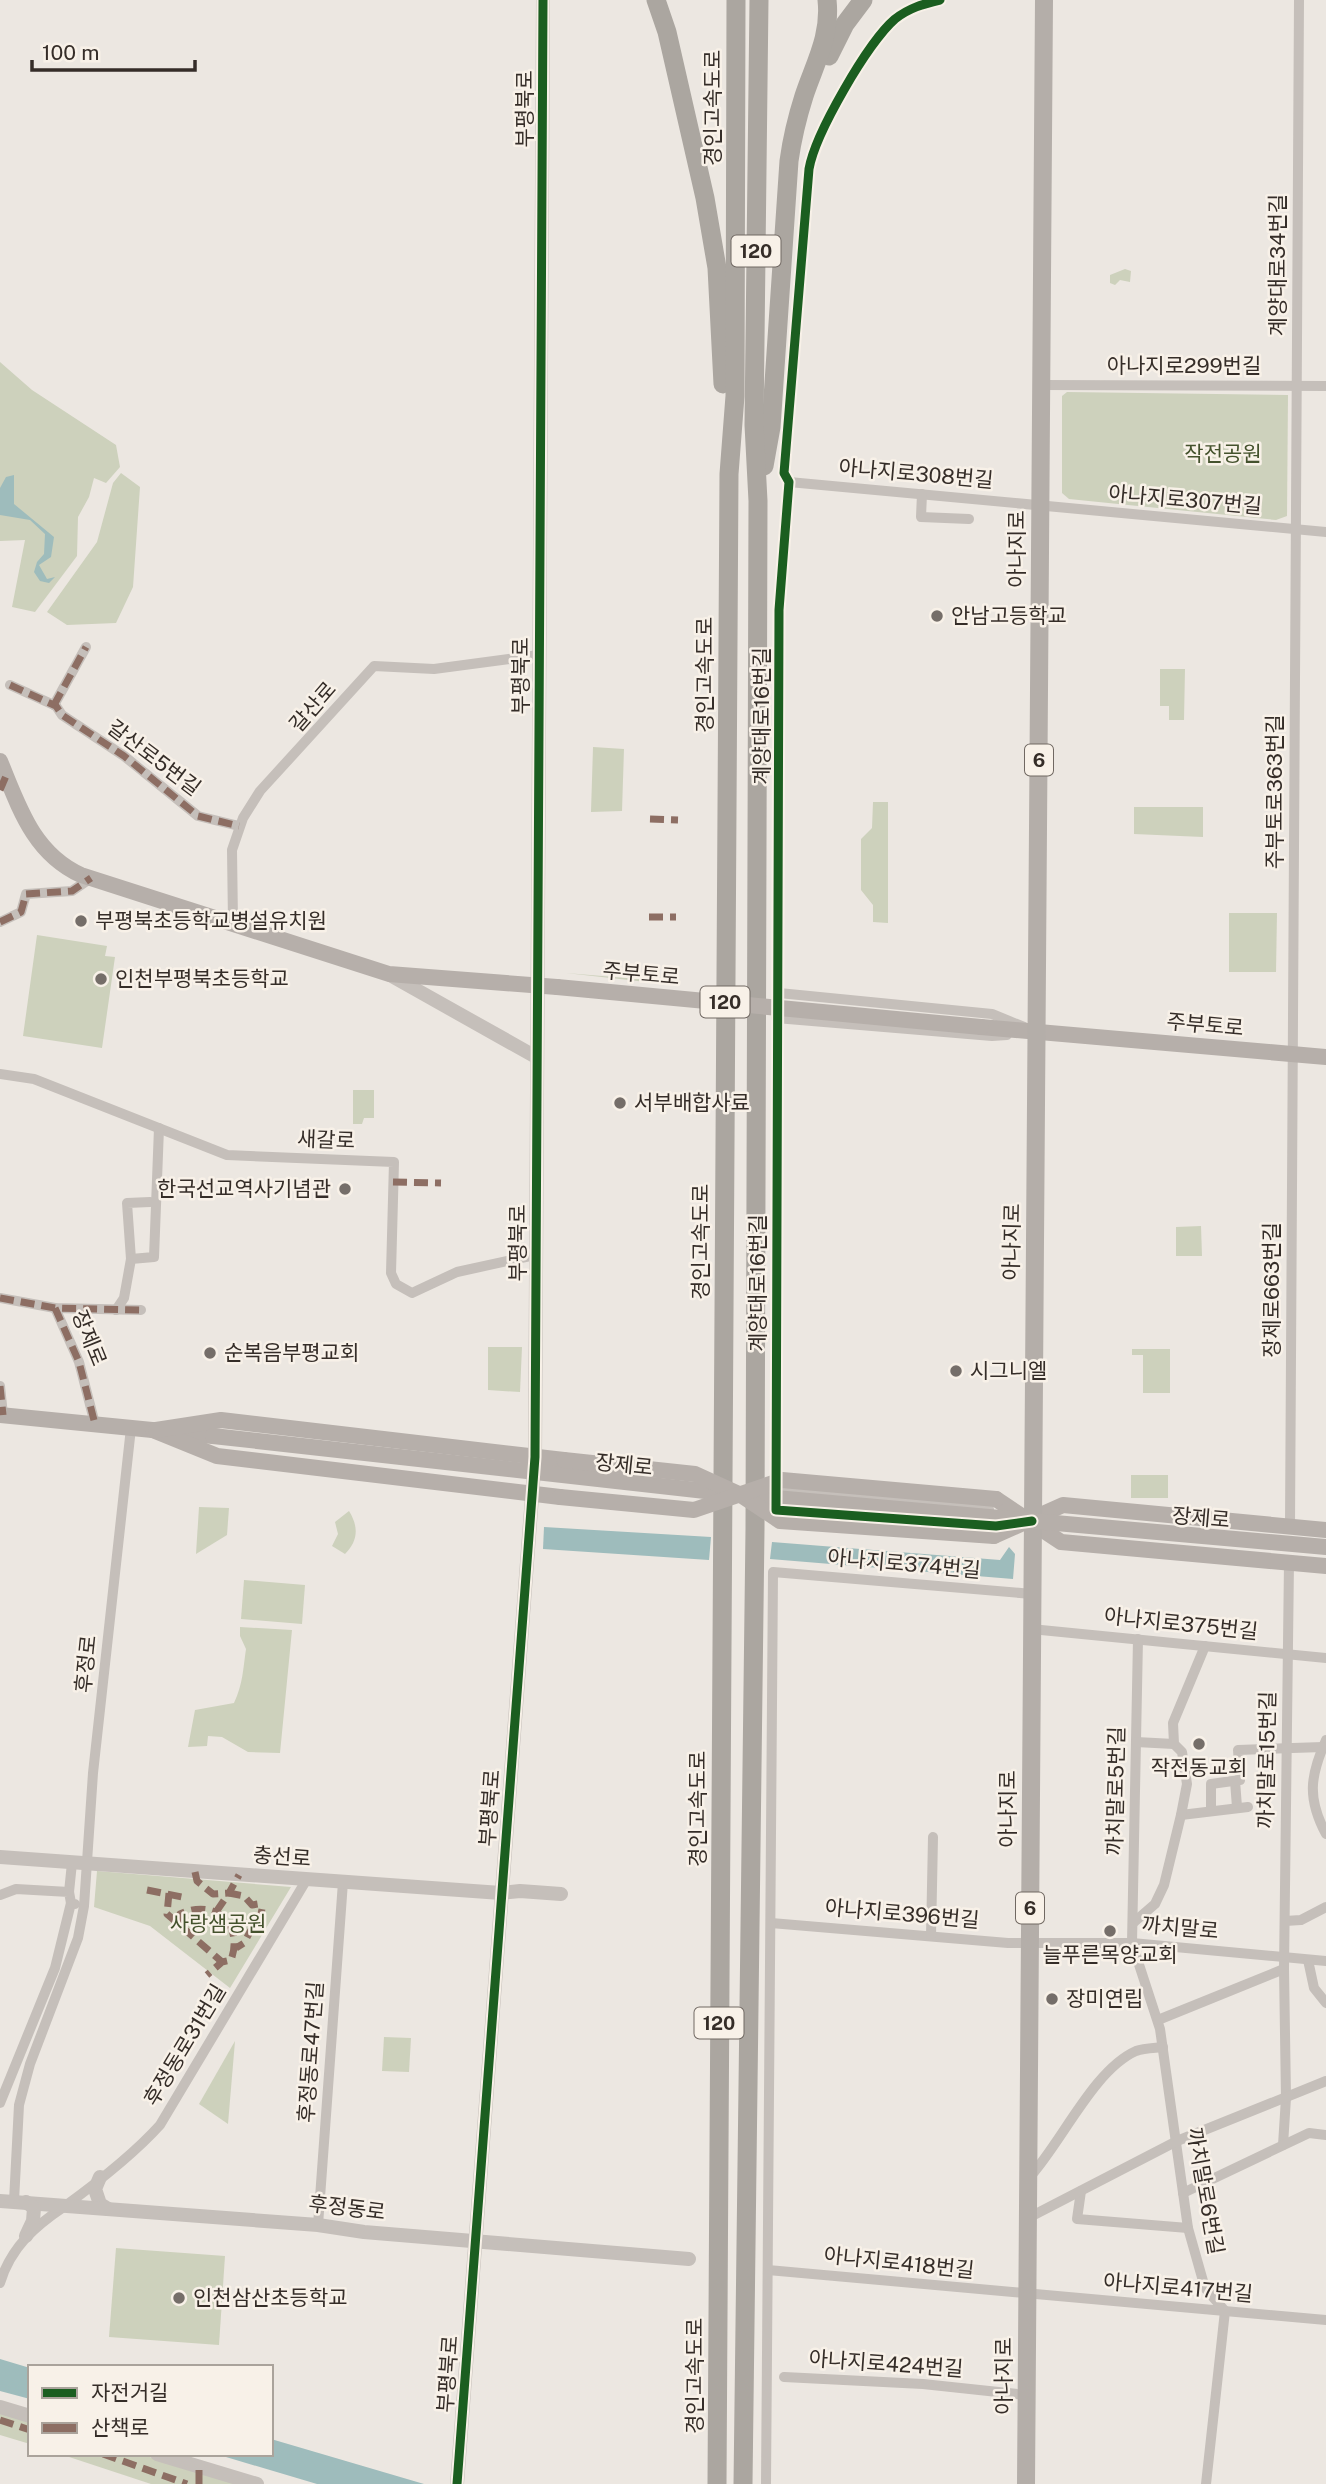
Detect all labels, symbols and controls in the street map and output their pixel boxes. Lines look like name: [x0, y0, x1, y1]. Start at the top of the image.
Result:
scale bar: [32, 28, 194, 72]
text: 100 m: [42, 40, 99, 65]
street label: 경인고속도로: [700, 50, 725, 166]
street label: 부평북로: [512, 70, 537, 148]
street label: 계양대로34번길: [1265, 194, 1290, 336]
road number: 120: [732, 235, 780, 266]
street label: 아나지로299번길: [1107, 353, 1261, 378]
park label: 작전공원: [1184, 441, 1262, 466]
street label: 아나지로308번길: [838, 454, 995, 493]
street label: 아나지로307번길: [1107, 480, 1263, 519]
street label: 아나지로: [1004, 510, 1029, 588]
place label: 안남고등학교: [951, 603, 1067, 628]
marker: 안남고등학교: [929, 608, 945, 624]
street label: 경인고속도로: [692, 617, 717, 733]
street label: 부평북로: [508, 637, 533, 715]
street label: 계양대로16번길: [749, 647, 774, 785]
street label: 갈산로: [284, 677, 341, 737]
street label: 갈산로5번길: [103, 714, 206, 801]
street label: 주부토로363번길: [1262, 714, 1287, 870]
road number: 6: [1025, 744, 1053, 776]
place label: 부평북초등학교병설유치원: [95, 908, 327, 933]
marker: 부평북초등학교병설유치원: [73, 913, 89, 929]
street label: 주부토로: [601, 958, 681, 989]
place label: 인천부평북초등학교: [115, 966, 289, 991]
marker: 인천부평북초등학교: [93, 971, 109, 987]
road number: 120: [700, 986, 750, 1018]
street label: 주부토로: [1165, 1009, 1245, 1040]
place label: 서부배합사료: [634, 1090, 750, 1115]
marker: 서부배합사료: [612, 1095, 628, 1111]
street label: 새갈로: [297, 1126, 355, 1153]
place label: 한국선교역사기념관: [157, 1176, 331, 1201]
marker: 한국선교역사기념관: [337, 1181, 353, 1197]
street label: 경인고속도로: [688, 1184, 713, 1300]
street label: 아나지로: [998, 1203, 1025, 1281]
street label: 부평북로: [505, 1204, 530, 1282]
street label: 계양대로16번길: [745, 1214, 770, 1352]
street label: 장제로663번길: [1259, 1222, 1284, 1358]
street label: 장제로: [67, 1306, 112, 1369]
place label: 순복음부평교회: [224, 1340, 359, 1365]
marker: 순복음부평교회: [202, 1345, 218, 1361]
place label: 시그니엘: [970, 1358, 1047, 1383]
marker: 시그니엘: [948, 1363, 964, 1379]
street label: 장제로: [594, 1449, 654, 1480]
street label: 장제로: [1171, 1503, 1231, 1532]
street label: 아나지로374번길: [826, 1544, 982, 1583]
street label: 아나지로375번길: [1103, 1603, 1259, 1644]
street label: 후정로: [70, 1634, 101, 1694]
street label: 까치말로15번길: [1253, 1691, 1280, 1829]
street label: 까치말로5번길: [1102, 1726, 1129, 1856]
marker: 작전동교회: [1191, 1736, 1207, 1752]
street label: 경인고속도로: [685, 1751, 710, 1867]
place label: 작전동교회: [1151, 1755, 1247, 1780]
street label: 부평북로: [474, 1769, 505, 1847]
street label: 아나지로: [995, 1770, 1020, 1848]
street label: 충선로: [252, 1842, 312, 1871]
road number: 6: [1016, 1892, 1044, 1924]
street label: 아나지로396번길: [824, 1894, 980, 1933]
park label: 사랑샘공원: [170, 1911, 266, 1936]
street label: 까치말로: [1140, 1912, 1220, 1943]
marker: 늘푸른목양교회: [1102, 1923, 1118, 1939]
place label: 늘푸른목양교회: [1042, 1942, 1178, 1967]
street label: 후정동로31번길: [138, 1979, 231, 2110]
street label: 후정동로47번길: [293, 1980, 328, 2124]
place label: 장미연립: [1066, 1986, 1143, 2011]
marker: 장미연립: [1044, 1991, 1060, 2007]
road number: 120: [694, 2008, 744, 2038]
street label: 까치말로6번길: [1182, 2125, 1229, 2257]
street label: 후정동로: [307, 2190, 387, 2225]
street label: 아나지로418번길: [823, 2242, 976, 2283]
street label: 아나지로417번길: [1102, 2269, 1254, 2307]
place label: 인천삼산초등학교: [193, 2285, 348, 2310]
marker: 인천삼산초등학교: [171, 2290, 187, 2306]
street label: 경인고속도로: [682, 2318, 707, 2434]
street label: 부평북로: [432, 2335, 463, 2413]
street label: 아나지로: [991, 2337, 1016, 2415]
street label: 아나지로424번길: [808, 2346, 964, 2381]
legend: [28, 2365, 273, 2456]
text: 자전거길: [91, 2380, 168, 2405]
text: 산책로: [91, 2415, 149, 2440]

